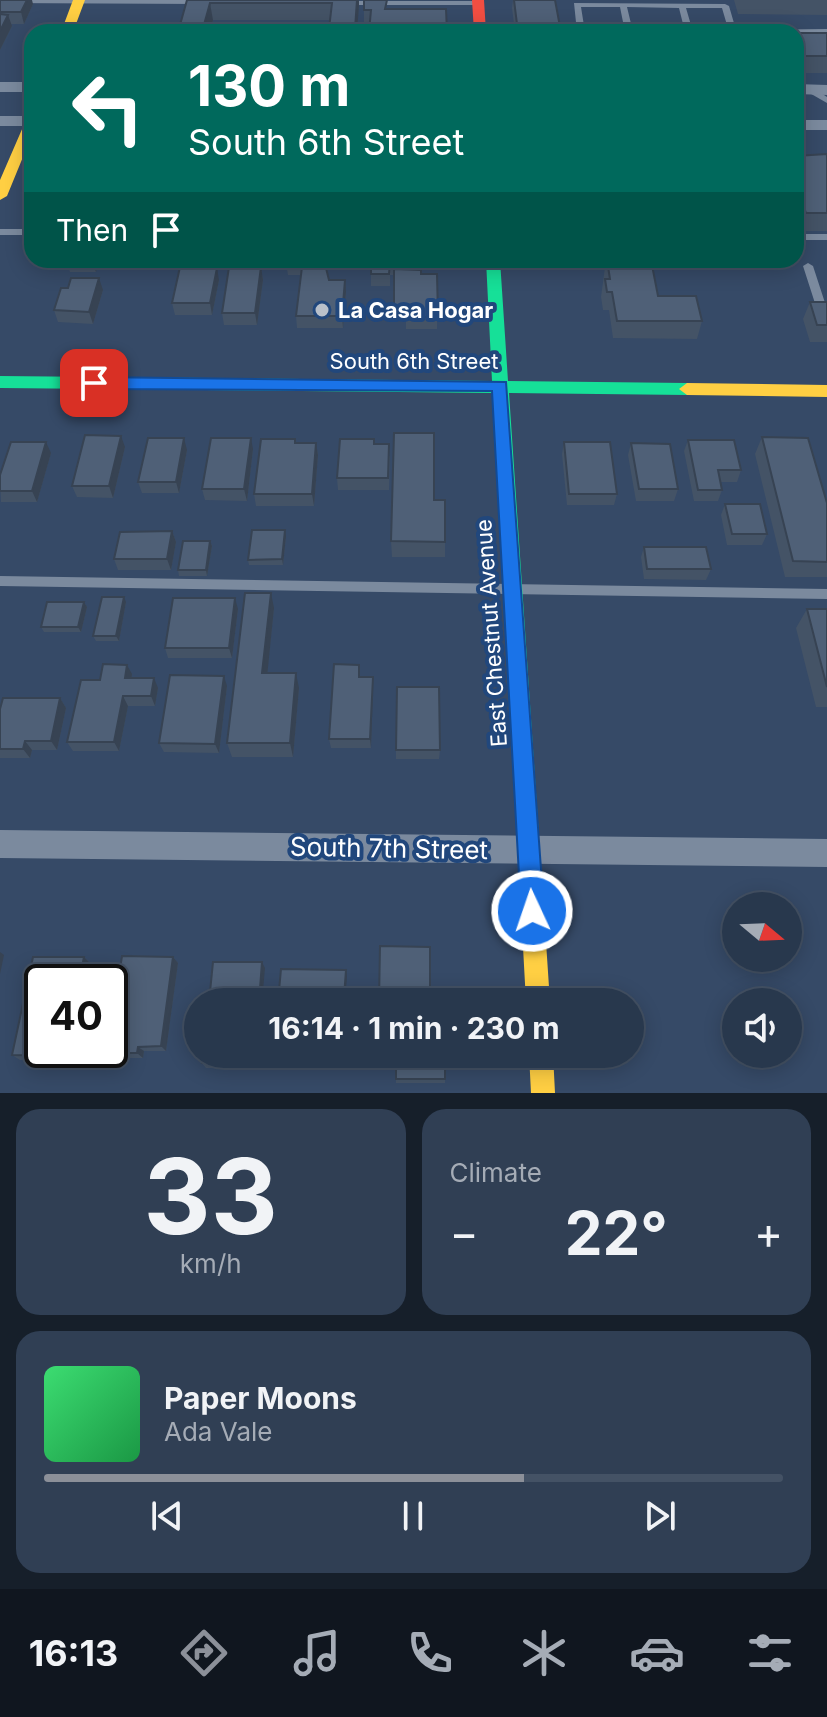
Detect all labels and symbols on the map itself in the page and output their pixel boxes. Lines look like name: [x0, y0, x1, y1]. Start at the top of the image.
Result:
place label: La Casa Hogar: [338, 297, 493, 323]
marker: La Casa Hogar: [313, 301, 331, 319]
street label: South 6th Street: [330, 348, 498, 374]
pin: [60, 349, 128, 417]
street label: East Chestnut Avenue: [470, 518, 512, 748]
street label: South 7th Street: [290, 831, 488, 865]
position arrow: [490, 869, 574, 953]
north arrow: [722, 892, 802, 972]
speed limit sign: 40: [24, 964, 128, 1068]

